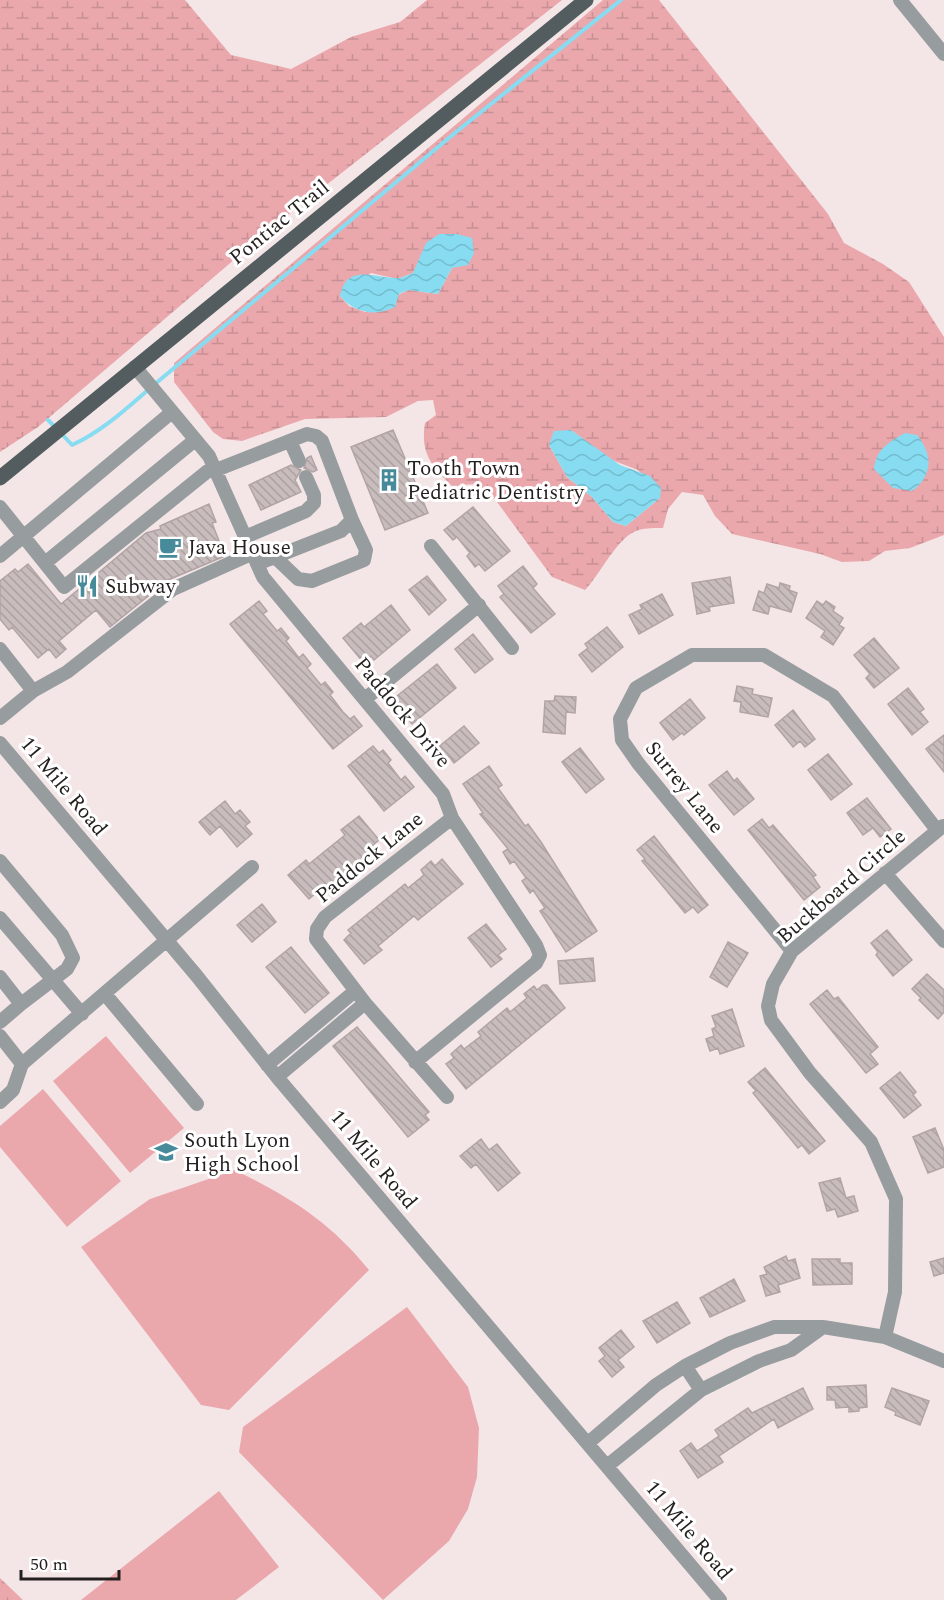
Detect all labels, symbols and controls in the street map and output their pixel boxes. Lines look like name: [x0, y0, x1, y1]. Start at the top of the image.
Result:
street label: Pontiac Trail: [222, 172, 337, 273]
place label: Tooth Town Pediatric Dentistry: [407, 453, 585, 509]
building icon: Tooth Town Pediatric Dentistry: [376, 467, 402, 493]
place label: Java House: [188, 532, 291, 564]
cafe icon: Java House: [157, 534, 183, 560]
place label: Subway: [105, 571, 177, 603]
restaurant icon: Subway: [74, 573, 100, 599]
street label: Paddock Drive: [346, 650, 458, 775]
street label: 11 Mile Road: [12, 730, 115, 844]
street label: Surrey Lane: [637, 734, 732, 841]
street label: Paddock Lane: [309, 804, 431, 911]
street label: Buckboard Circle: [770, 821, 913, 952]
street label: 11 Mile Road: [322, 1103, 425, 1217]
place label: South Lyon High School: [184, 1125, 299, 1181]
school or university icon: South Lyon High School: [153, 1139, 179, 1165]
street label: 11 Mile Road: [637, 1474, 740, 1588]
scale bar: [21, 1543, 118, 1581]
text: 50 m: [30, 1551, 68, 1578]

